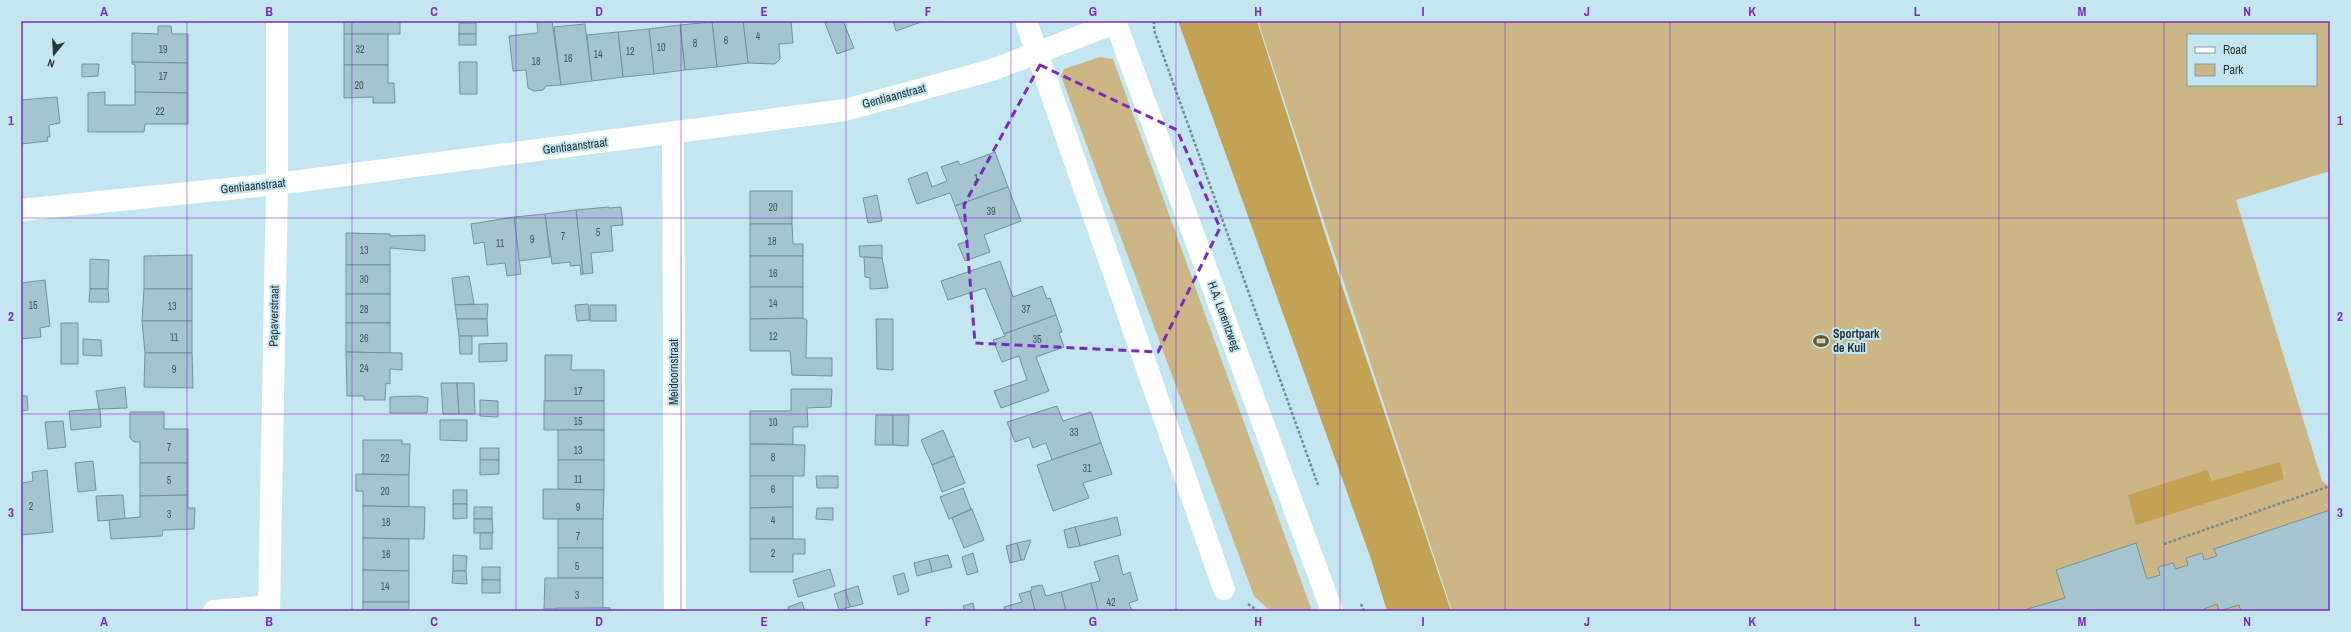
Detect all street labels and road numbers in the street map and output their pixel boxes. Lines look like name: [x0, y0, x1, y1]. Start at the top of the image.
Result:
street label: Gentiaanstraat: [860, 80, 928, 112]
street label: Gentiaanstraat: [542, 134, 609, 158]
street label: Gentiaanstraat: [220, 175, 286, 197]
street label: H.A. Lorentzweg: [1204, 279, 1244, 353]
street label: Papaverstraat: [265, 285, 283, 347]
street label: Meidoornstraat: [666, 339, 682, 405]

